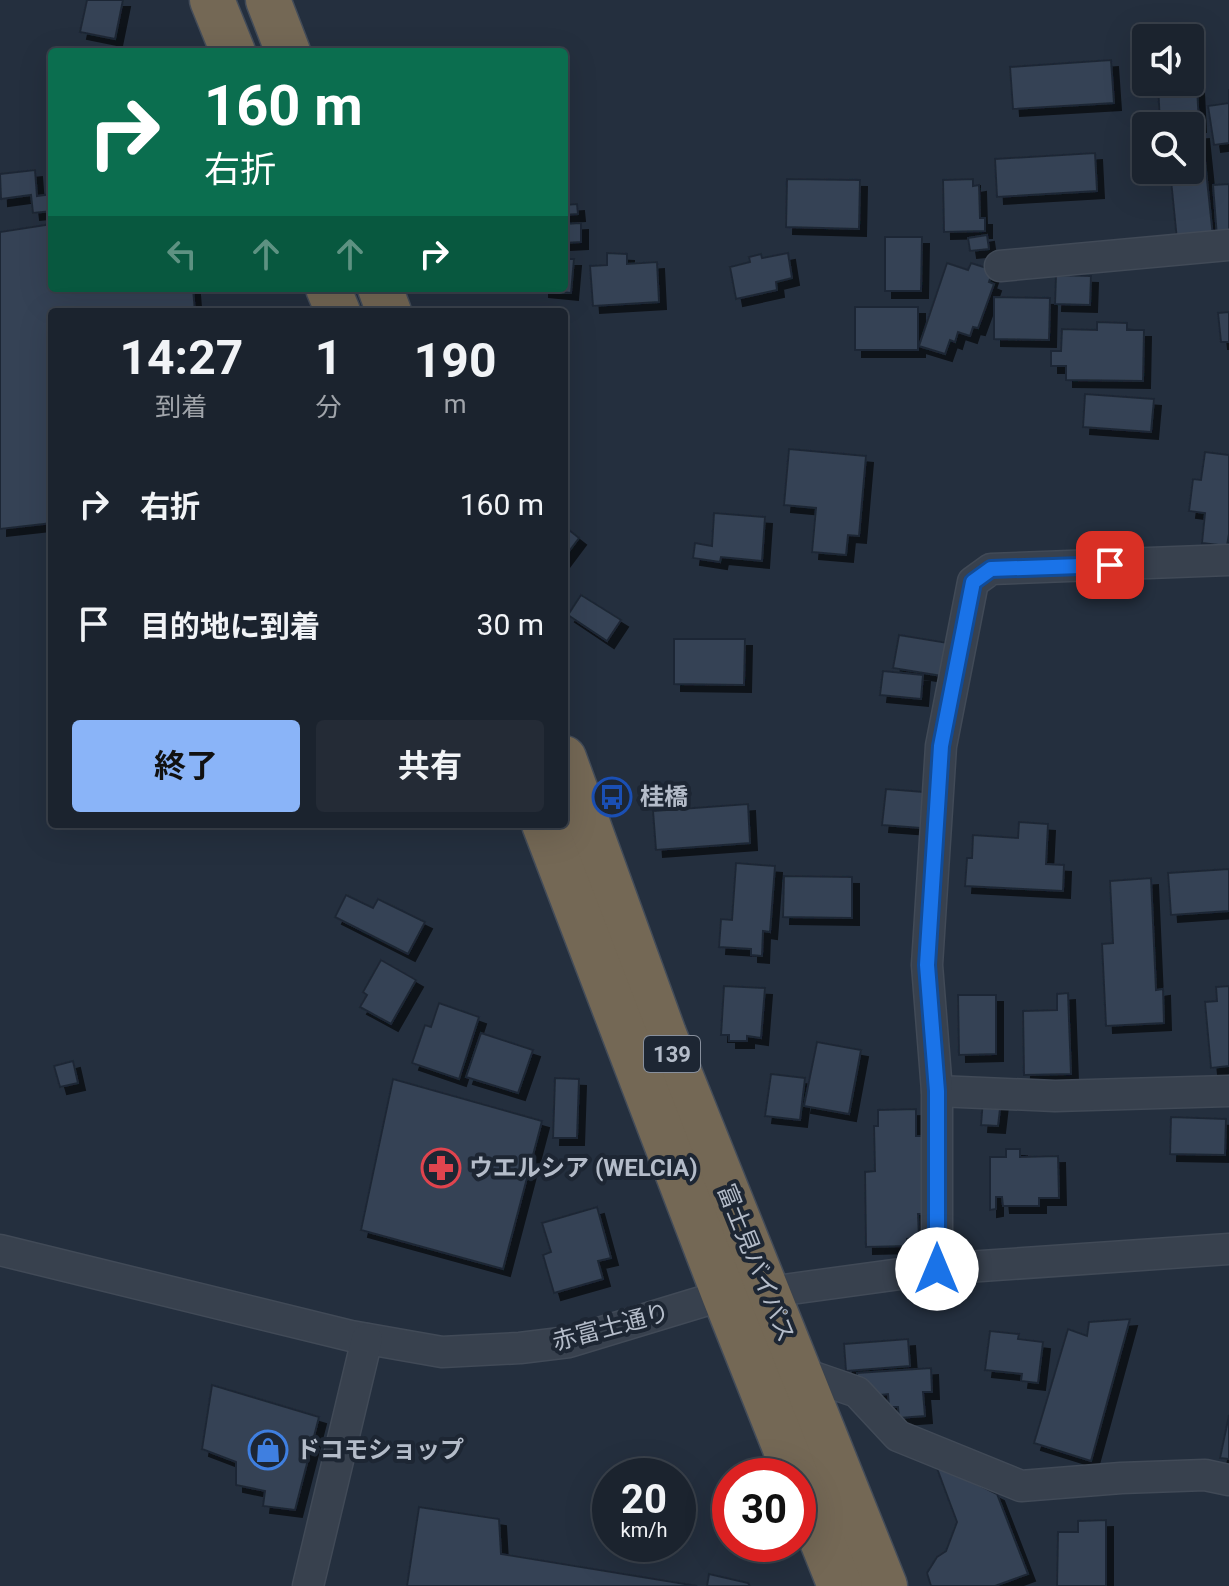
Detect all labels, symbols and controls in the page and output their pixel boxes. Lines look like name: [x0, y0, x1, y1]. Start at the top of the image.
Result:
map controls: [1132, 24, 1204, 184]
button: sound: [1132, 24, 1204, 96]
text: 160 m: [204, 73, 363, 139]
icon: right: [72, 80, 176, 184]
button: search: [1132, 112, 1204, 184]
text: 右折: [204, 149, 276, 191]
icon: left: [160, 232, 204, 276]
icon: ahead: [244, 232, 288, 276]
icon: ahead: [328, 232, 372, 276]
icon: right: [412, 232, 456, 276]
text: 14:27: [120, 329, 243, 386]
text: 1: [315, 329, 342, 386]
text: 190: [414, 332, 496, 389]
text: m: [444, 389, 467, 419]
text: 到着: [155, 392, 207, 422]
text: 分: [316, 392, 342, 422]
icon: right: [72, 482, 116, 526]
text: 160 m: [460, 487, 544, 522]
text: 右折: [140, 489, 200, 524]
pin: [1076, 531, 1144, 599]
icon: arrive: [1088, 543, 1132, 587]
icon: arrive: [72, 602, 116, 646]
text: 30 m: [477, 607, 544, 642]
text: 目的地に到着: [140, 609, 320, 644]
button: 終了: [72, 720, 300, 812]
button: 共有: [316, 720, 544, 812]
bus stop icon: 桂橋: [591, 776, 633, 818]
place label: 桂橋: [640, 783, 688, 811]
road number: 139: [644, 1036, 700, 1072]
pharmacy icon: ウエルシア (WELCIA): [420, 1147, 462, 1189]
place label: ウエルシア (WELCIA): [469, 1154, 698, 1182]
street label: 富士見バイパス: [712, 1180, 800, 1346]
position arrow: [895, 1227, 979, 1311]
street label: 赤富士通り: [549, 1298, 673, 1356]
shop icon: ドコモショップ: [247, 1429, 289, 1471]
place label: ドコモショップ: [296, 1436, 464, 1464]
speed limit sign: 30: [712, 1458, 816, 1562]
text: 20: [621, 1476, 667, 1523]
text: km/h: [621, 1518, 667, 1542]

